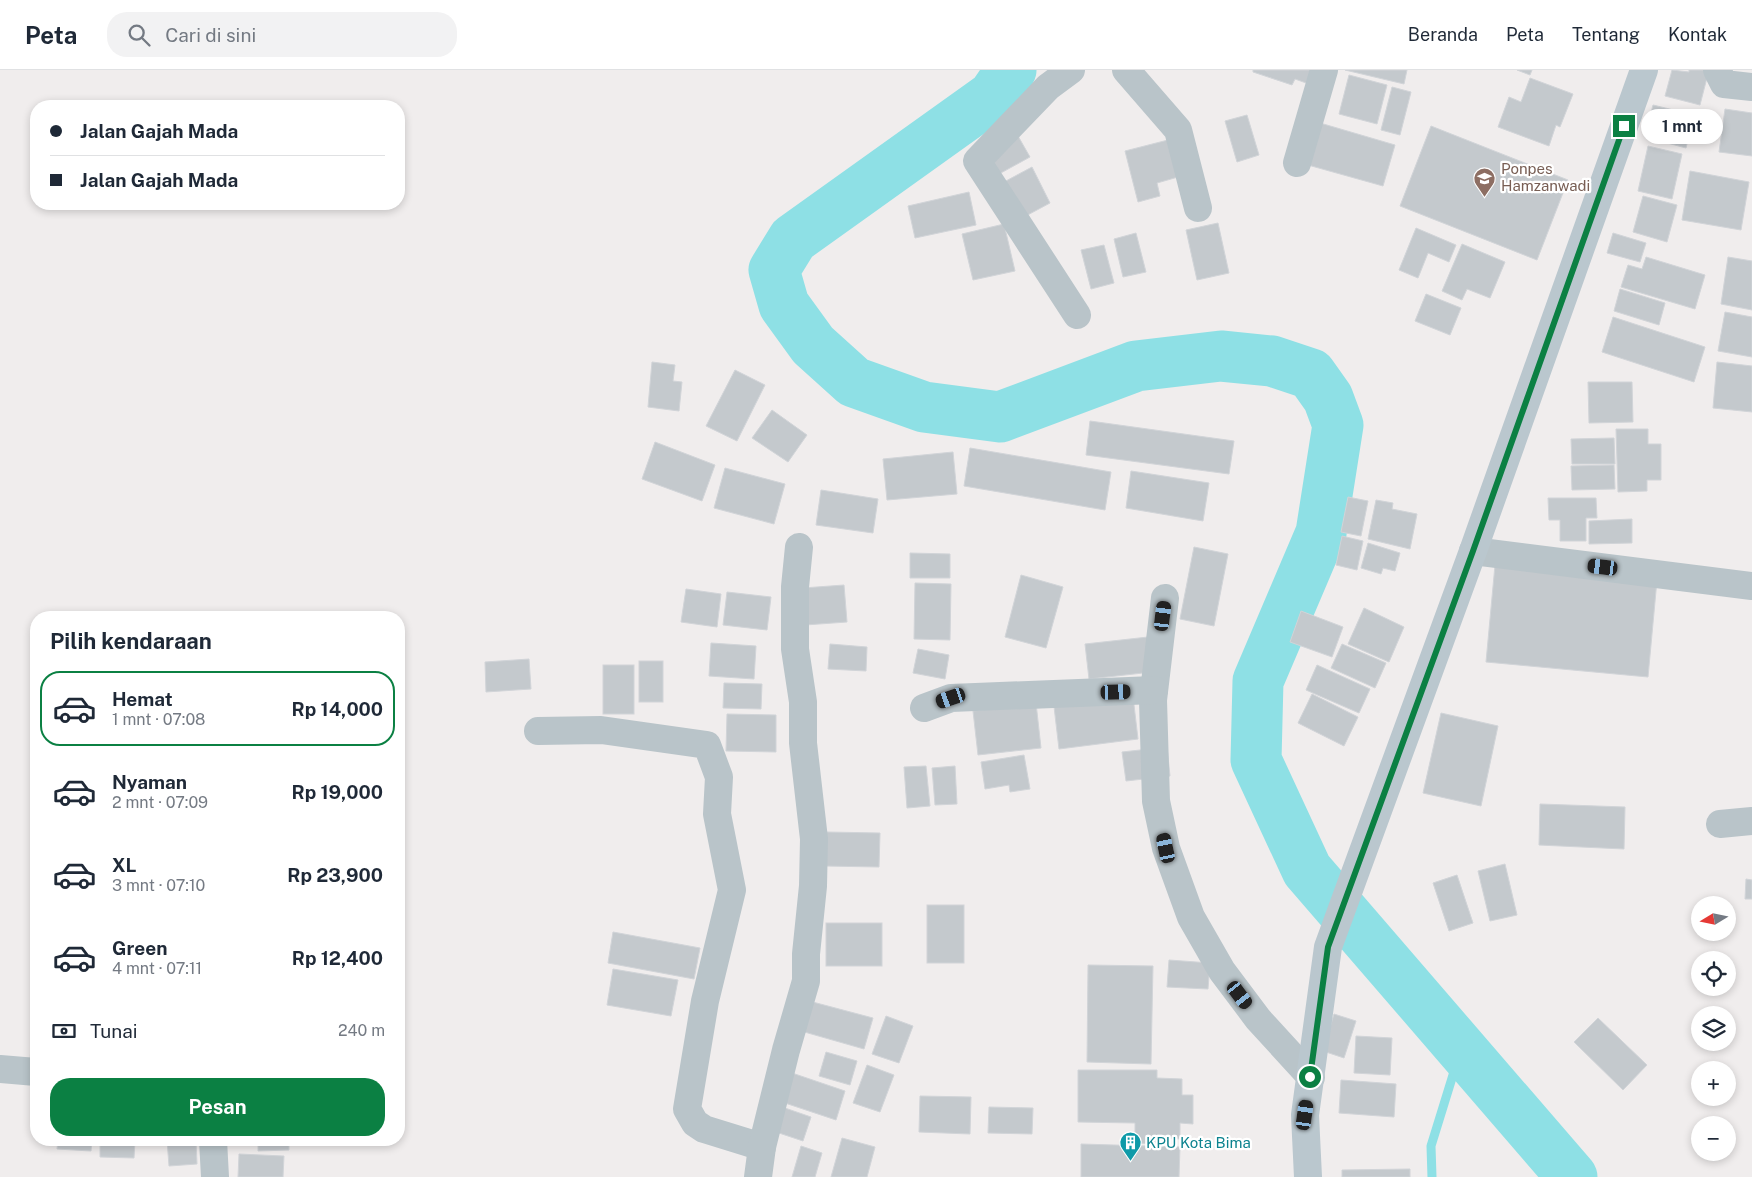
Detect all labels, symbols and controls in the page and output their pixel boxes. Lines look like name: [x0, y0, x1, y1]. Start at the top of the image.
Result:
search box: [107, 12, 457, 57]
text: Peta: [25, 21, 77, 49]
icon: search: [125, 21, 153, 49]
text: Cari di sini: [165, 24, 256, 46]
text: Beranda: [1408, 24, 1478, 45]
text: Peta: [1506, 24, 1544, 45]
text: Tentang: [1572, 24, 1640, 45]
text: Kontak: [1668, 24, 1727, 45]
callout: 1 mnt: [1642, 108, 1724, 144]
route end: [1613, 115, 1635, 137]
text: 1 mnt: [1662, 117, 1702, 136]
text: Jalan Gajah Mada: [80, 120, 238, 142]
place label: Ponpes Hamzanwadi: [1501, 160, 1590, 194]
school or university icon: Ponpes Hamzanwadi: [1473, 166, 1497, 197]
text: Jalan Gajah Mada: [80, 169, 238, 191]
car: [1587, 558, 1618, 576]
car: [1153, 600, 1172, 632]
text: Pilih kendaraan: [50, 628, 212, 654]
car: [1100, 684, 1131, 700]
icon: car: [52, 686, 97, 731]
car: [934, 686, 967, 710]
text: Hemat: [112, 688, 173, 710]
text: Rp 14,000: [292, 698, 383, 720]
text: 1 mnt · 07:08: [112, 710, 205, 729]
icon: car: [52, 769, 97, 814]
text: Nyaman: [112, 771, 187, 793]
text: Rp 19,000: [292, 781, 383, 803]
text: 2 mnt · 07:09: [112, 793, 208, 812]
car: [1155, 832, 1176, 864]
icon: car: [52, 852, 97, 897]
text: XL: [112, 854, 137, 876]
text: Rp 23,900: [287, 864, 383, 886]
text: 3 mnt · 07:10: [112, 876, 205, 895]
north arrow: [1691, 896, 1736, 941]
map controls: [1691, 896, 1736, 1161]
icon: car: [52, 935, 97, 980]
text: Green: [112, 937, 167, 959]
text: Rp 12,400: [292, 947, 383, 969]
button: locate: [1691, 951, 1736, 996]
text: 4 mnt · 07:11: [112, 959, 202, 978]
car: [1224, 979, 1255, 1011]
button: layers: [1691, 1006, 1736, 1051]
icon: cash: [50, 1017, 78, 1045]
text: Tunai: [90, 1020, 138, 1042]
text: 240 m: [338, 1021, 385, 1040]
button: +: [1691, 1061, 1736, 1106]
route start: [1299, 1066, 1321, 1088]
button: Pesan: [50, 1078, 385, 1136]
car: [1295, 1099, 1314, 1131]
button: −: [1691, 1116, 1736, 1161]
building icon: KPU Kota Bima: [1118, 1131, 1142, 1162]
place label: KPU Kota Bima: [1146, 1134, 1251, 1151]

